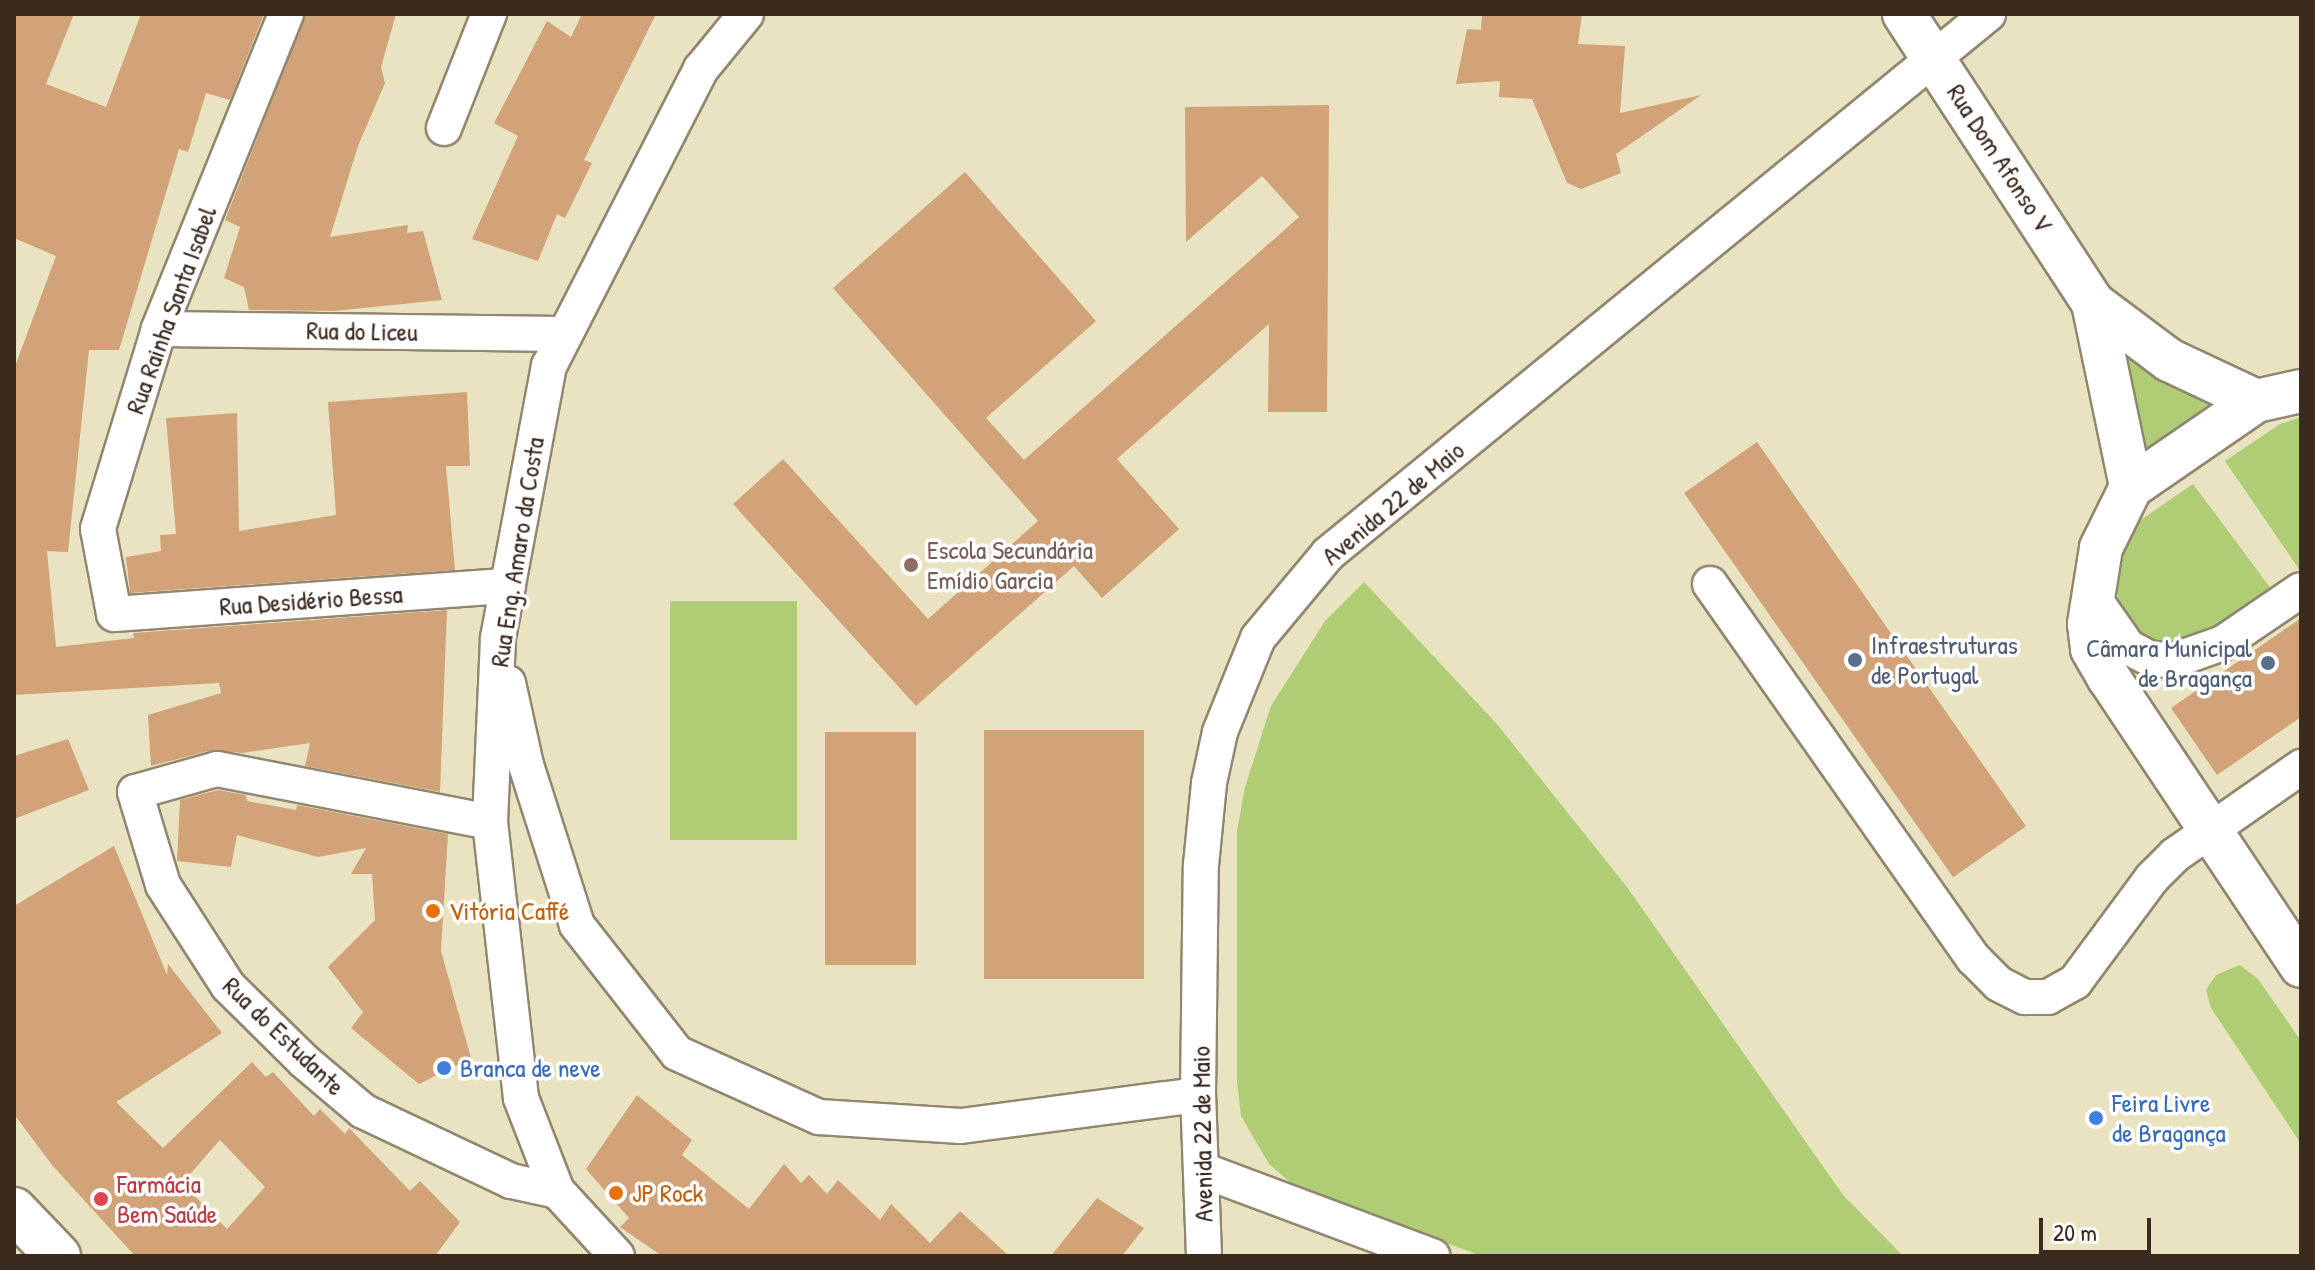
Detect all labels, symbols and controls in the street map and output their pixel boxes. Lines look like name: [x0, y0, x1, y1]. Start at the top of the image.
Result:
street label: Rua Dom Afonso V: [1941, 78, 2059, 238]
street label: Rua Rainha Santa Isabel: [119, 202, 223, 418]
street label: Rua do Liceu: [306, 314, 418, 348]
street label: Avenida 22 de Maio: [1316, 434, 1470, 572]
street label: Rua Eng. Amaro da Costa: [483, 435, 551, 669]
place label: Escola Secundária Emídio Garcia: [927, 534, 1093, 596]
marker: Escola Secundária Emídio Garcia: [902, 556, 920, 574]
street label: Rua Desidério Bessa: [218, 578, 404, 622]
place label: Infraestruturas de Portugal: [1871, 629, 2018, 690]
place label: Câmara Municipal de Bragança: [2086, 632, 2252, 694]
marker: Infraestruturas de Portugal: [1846, 651, 1864, 669]
marker: Câmara Municipal de Bragança: [2259, 654, 2277, 672]
place label: Vitória Caffé: [449, 895, 569, 927]
marker: Vitória Caffé: [424, 902, 442, 920]
street label: Rua do Estudante: [217, 970, 351, 1102]
street label: Avenida 22 de Maio: [1185, 1046, 1219, 1222]
place label: Branca de neve: [460, 1052, 601, 1084]
marker: Branca de neve: [435, 1059, 453, 1077]
place label: Feira Livre de Bragança: [2112, 1087, 2226, 1148]
marker: Feira Livre de Bragança: [2087, 1109, 2105, 1127]
place label: Farmácia Bem Saúde: [117, 1168, 217, 1230]
place label: JP Rock: [632, 1177, 703, 1209]
marker: JP Rock: [607, 1184, 625, 1202]
marker: Farmácia Bem Saúde: [92, 1190, 110, 1208]
scale bar: [2043, 1202, 2155, 1252]
text: 20 m: [2053, 1216, 2097, 1248]

